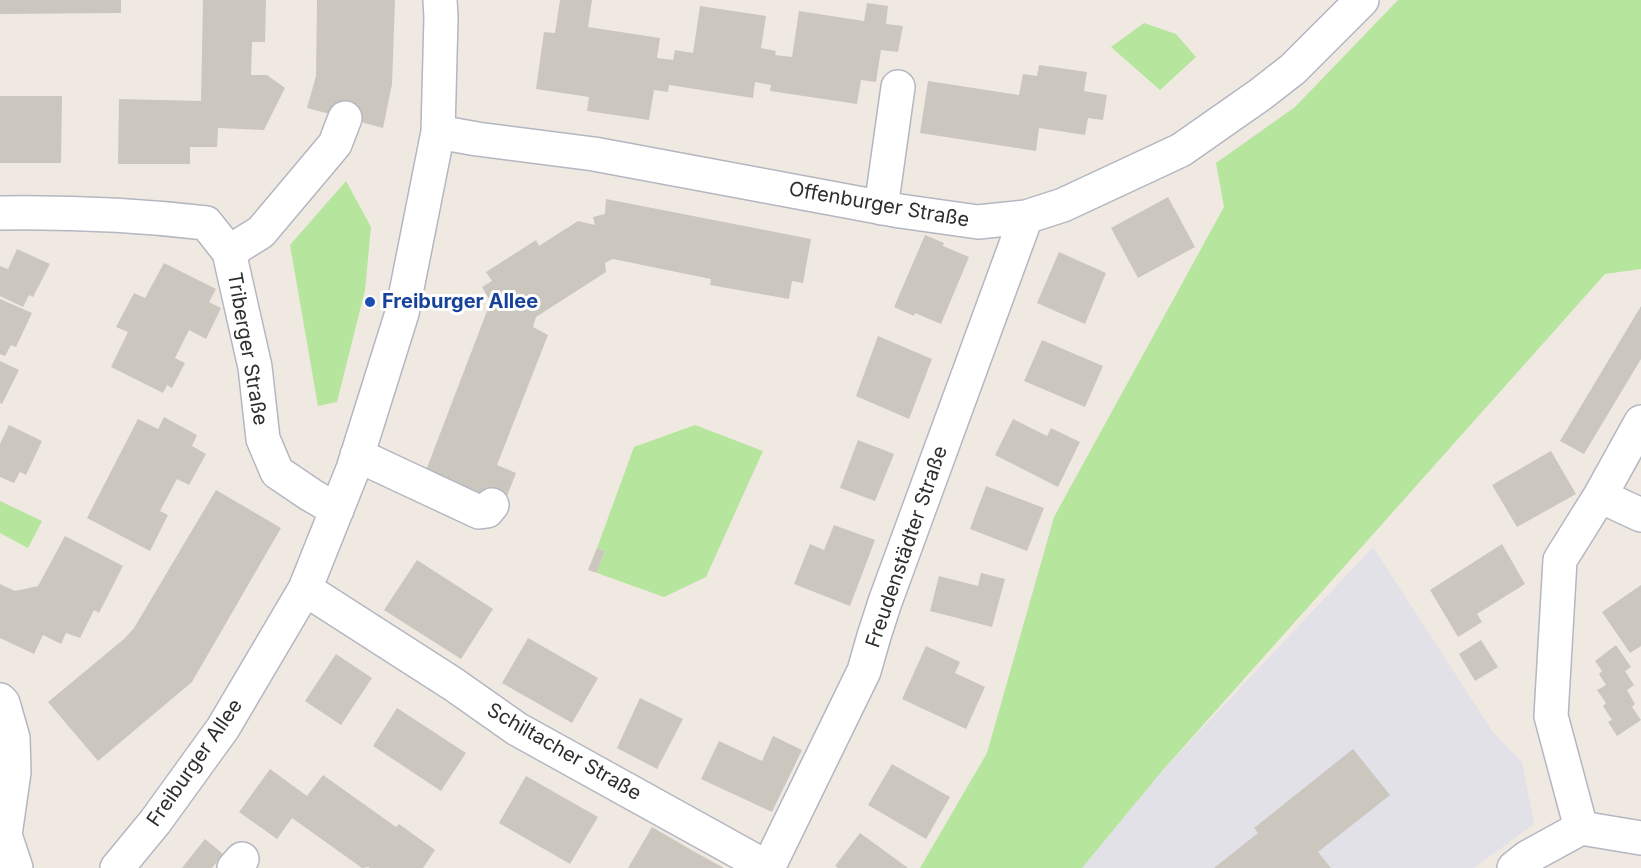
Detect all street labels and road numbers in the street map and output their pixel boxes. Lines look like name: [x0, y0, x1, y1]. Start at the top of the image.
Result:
street label: Offenburger Straße: [787, 177, 971, 233]
street label: Triberger Straße: [222, 271, 272, 427]
street label: Freudenstädter Straße: [861, 443, 953, 651]
street label: Freiburger Allee: [142, 695, 248, 831]
street label: Schiltacher Straße: [483, 698, 645, 806]

